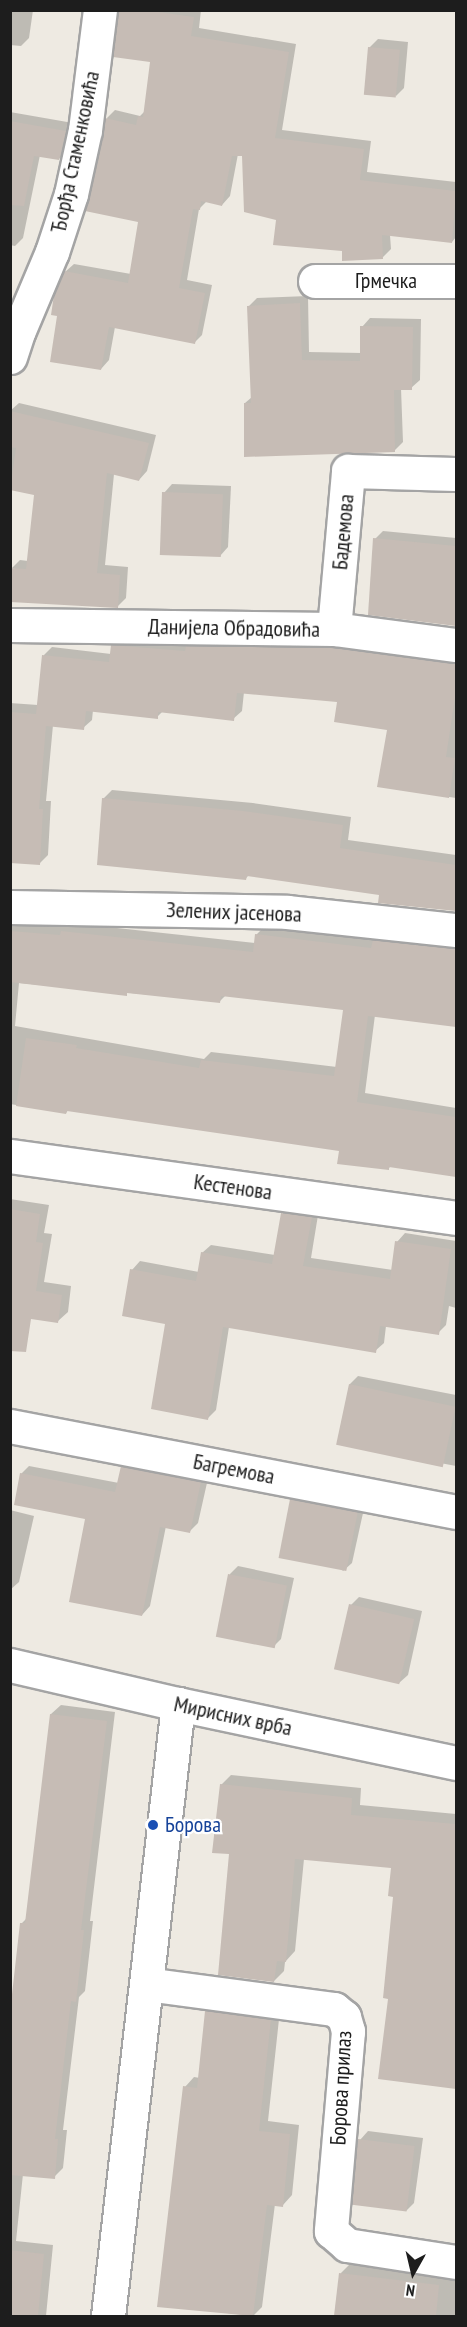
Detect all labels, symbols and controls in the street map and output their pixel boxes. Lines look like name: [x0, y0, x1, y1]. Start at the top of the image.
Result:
street label: Ђорђа Стаменковића: [45, 69, 105, 235]
street label: Грмечка: [355, 268, 417, 294]
street label: Бадемова: [327, 493, 359, 571]
street label: Данијела Обрадовића: [148, 613, 320, 643]
street label: Зелених јасенова: [166, 896, 302, 928]
street label: Кестенова: [192, 1168, 274, 1206]
street label: Багремова: [191, 1448, 277, 1490]
street label: Мирисних врба: [171, 1691, 295, 1741]
place label: Борова: [165, 1812, 221, 1838]
marker: Борова: [146, 1818, 160, 1832]
street label: Борова прилаз: [325, 2030, 357, 2146]
north arrow: [383, 2243, 443, 2303]
text: N: [405, 2280, 416, 2301]

